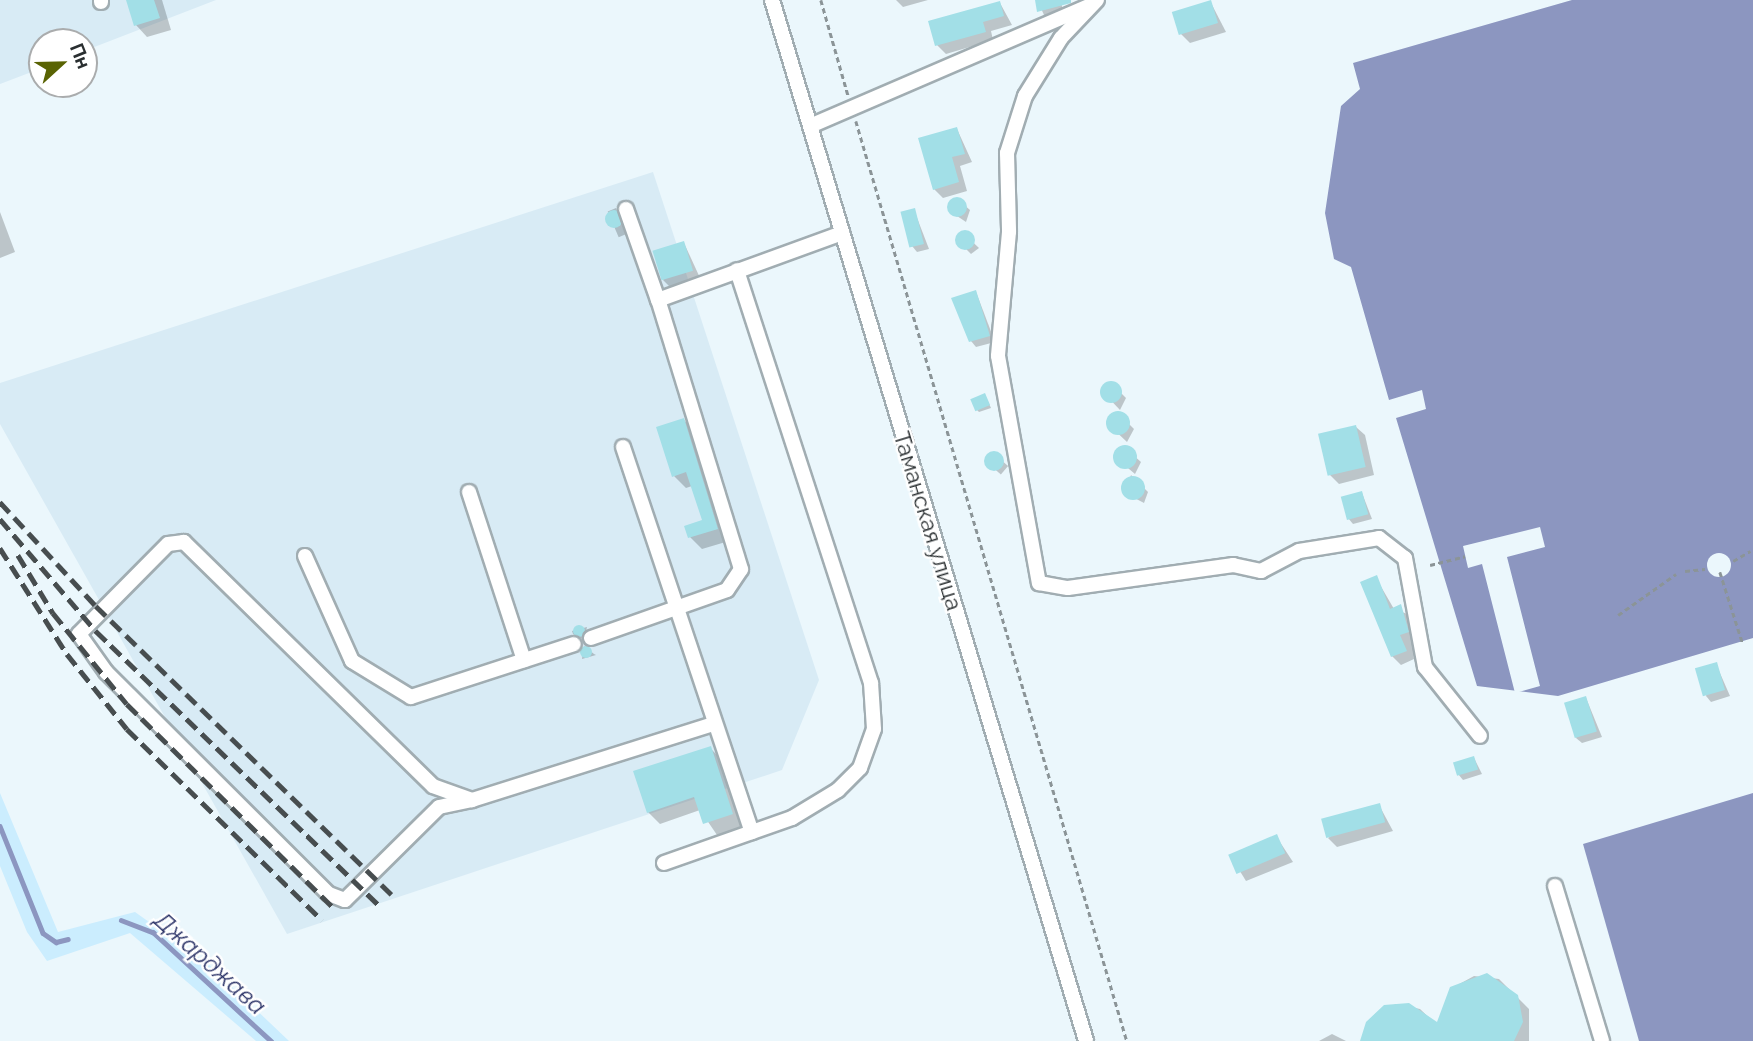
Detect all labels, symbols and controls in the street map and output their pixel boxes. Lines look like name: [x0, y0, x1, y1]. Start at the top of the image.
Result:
north arrow: [28, 28, 98, 98]
text: Пн: [66, 40, 96, 72]
street label: Таманская улица: [888, 428, 968, 614]
water label: Джарджава: [148, 905, 272, 1021]

